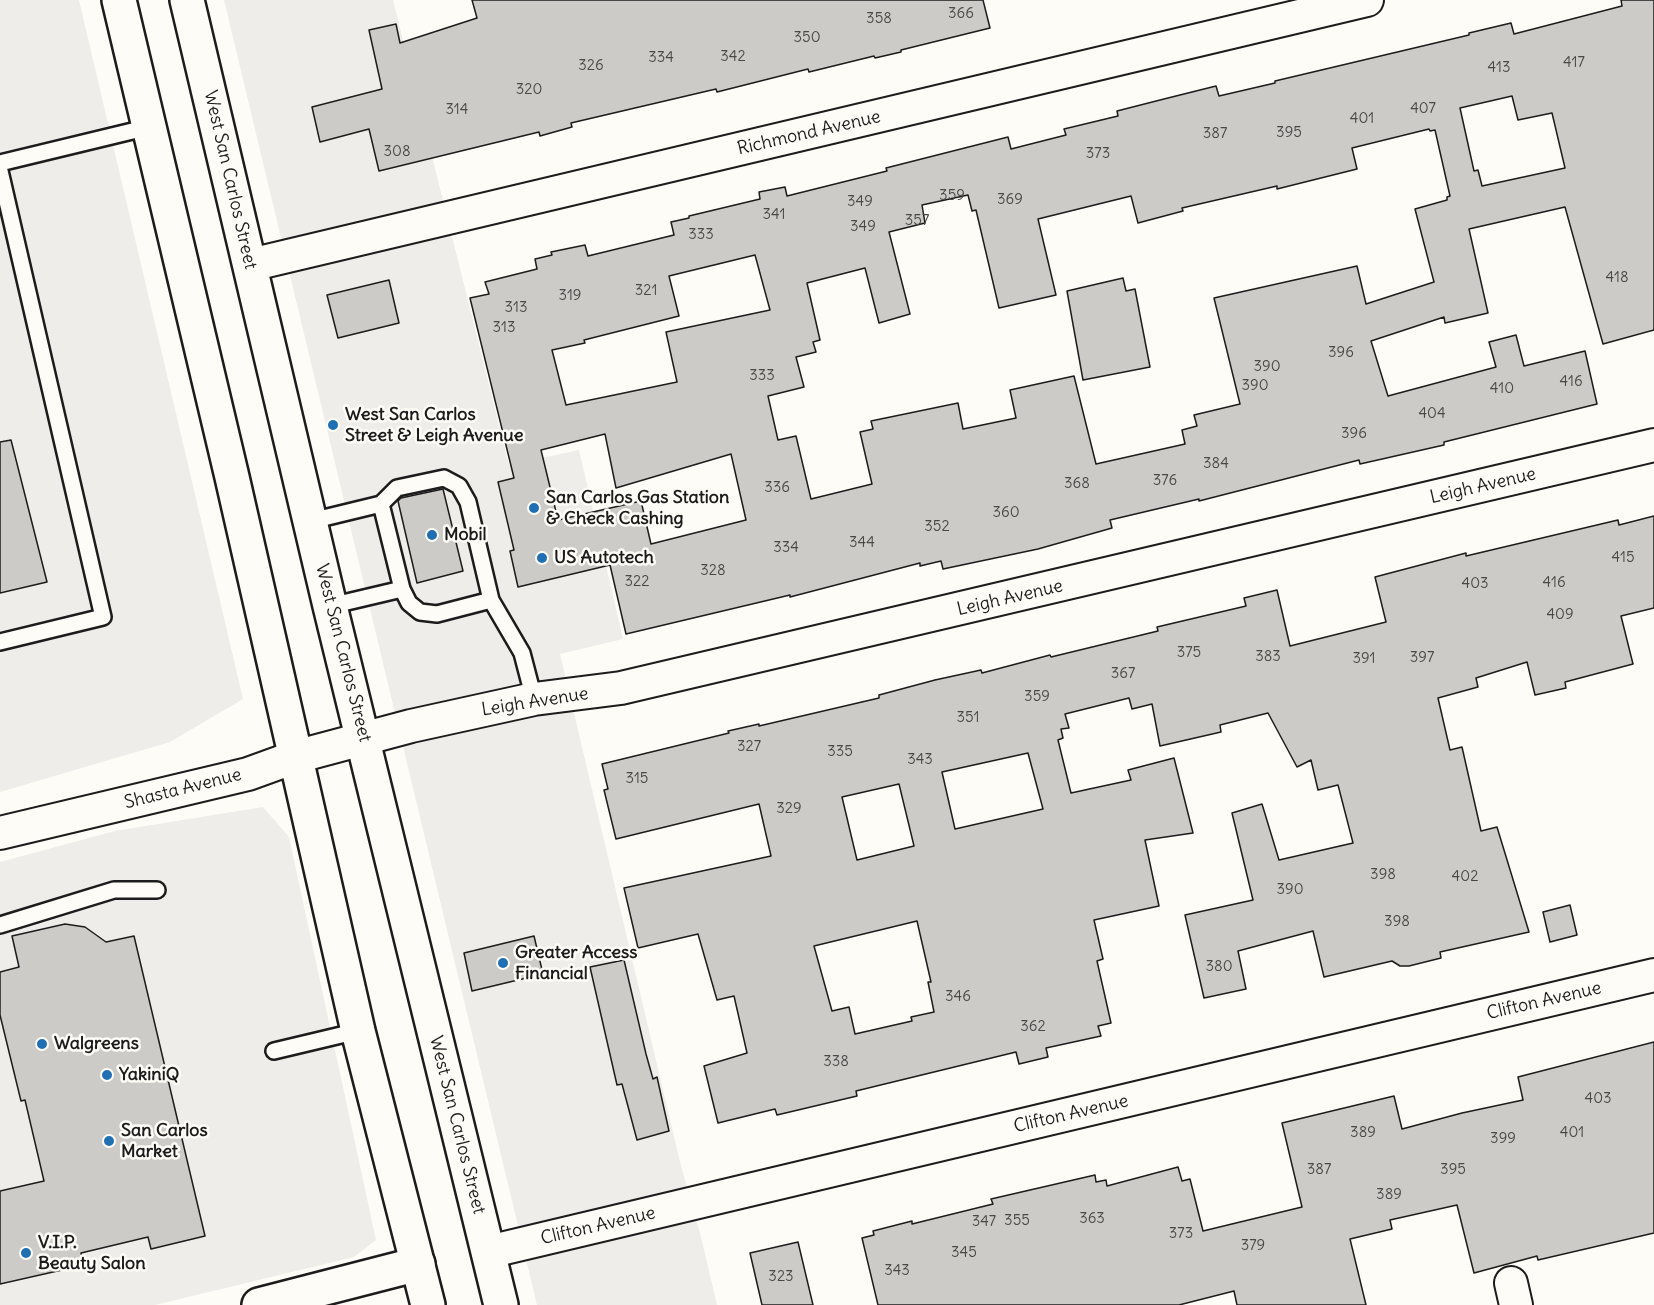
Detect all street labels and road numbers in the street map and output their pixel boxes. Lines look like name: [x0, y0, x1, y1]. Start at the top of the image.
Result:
street label: West San Carlos Street: [199, 88, 261, 272]
street label: Richmond Avenue: [735, 106, 883, 160]
street label: Leigh Avenue: [1428, 463, 1538, 509]
street label: West San Carlos Street: [310, 562, 376, 744]
street label: Leigh Avenue: [955, 575, 1065, 621]
street label: Leigh Avenue: [480, 683, 590, 721]
street label: Shasta Avenue: [122, 764, 244, 814]
street label: Clifton Avenue: [1485, 977, 1603, 1025]
street label: West San Carlos Street: [424, 1034, 490, 1216]
street label: Clifton Avenue: [1012, 1090, 1130, 1138]
street label: Clifton Avenue: [539, 1202, 657, 1250]

